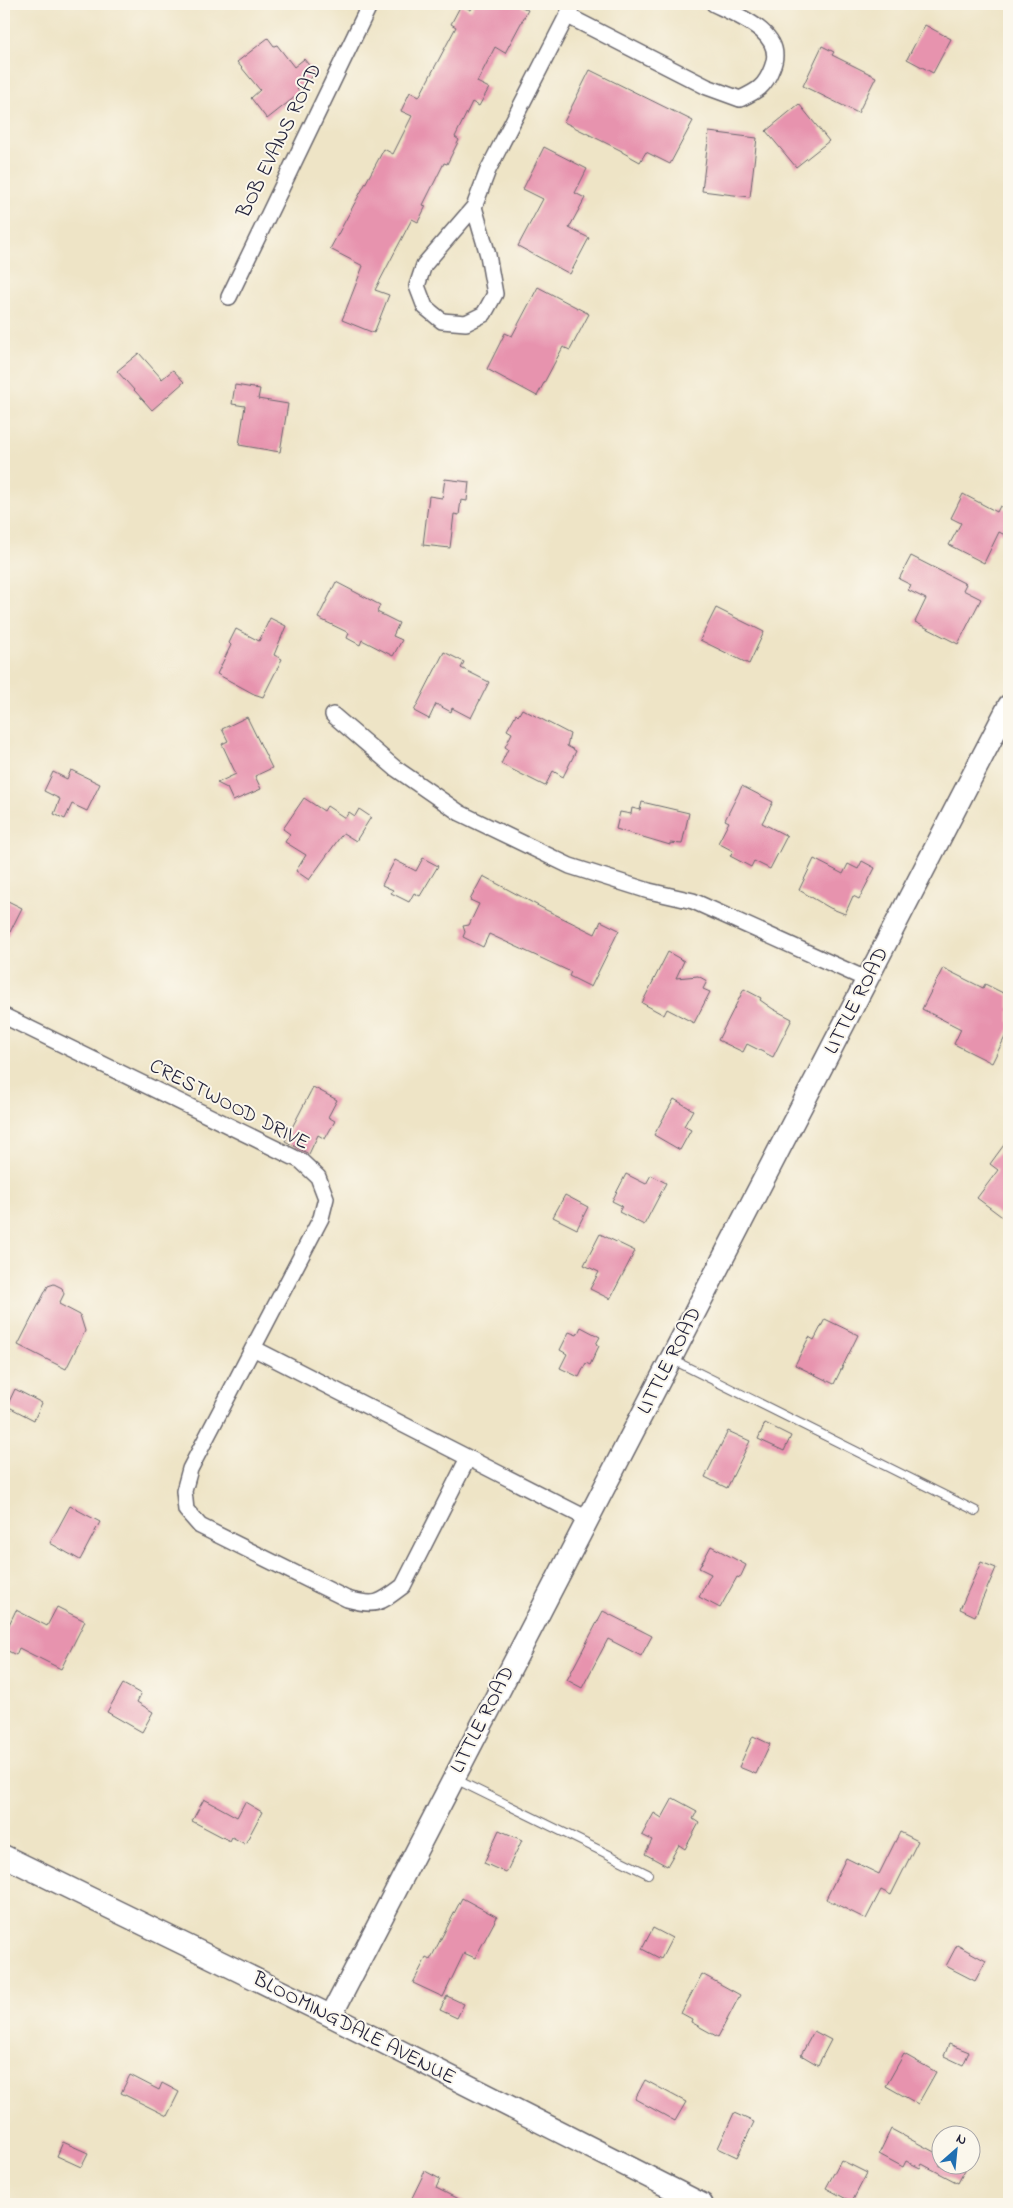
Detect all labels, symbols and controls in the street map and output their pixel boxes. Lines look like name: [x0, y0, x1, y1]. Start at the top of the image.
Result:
street label: BOB EVANS ROAD: [229, 59, 330, 224]
street label: LITTLE ROAD: [817, 942, 897, 1060]
street label: CRESTWOOD DRIVE: [144, 1052, 314, 1158]
street label: LITTLE ROAD: [630, 1302, 710, 1420]
street label: LITTLE ROAD: [443, 1661, 523, 1779]
street label: BLOOMINGDALE AVENUE: [246, 1964, 461, 2093]
north arrow: [930, 2126, 980, 2176]
text: N: [952, 2128, 970, 2151]

